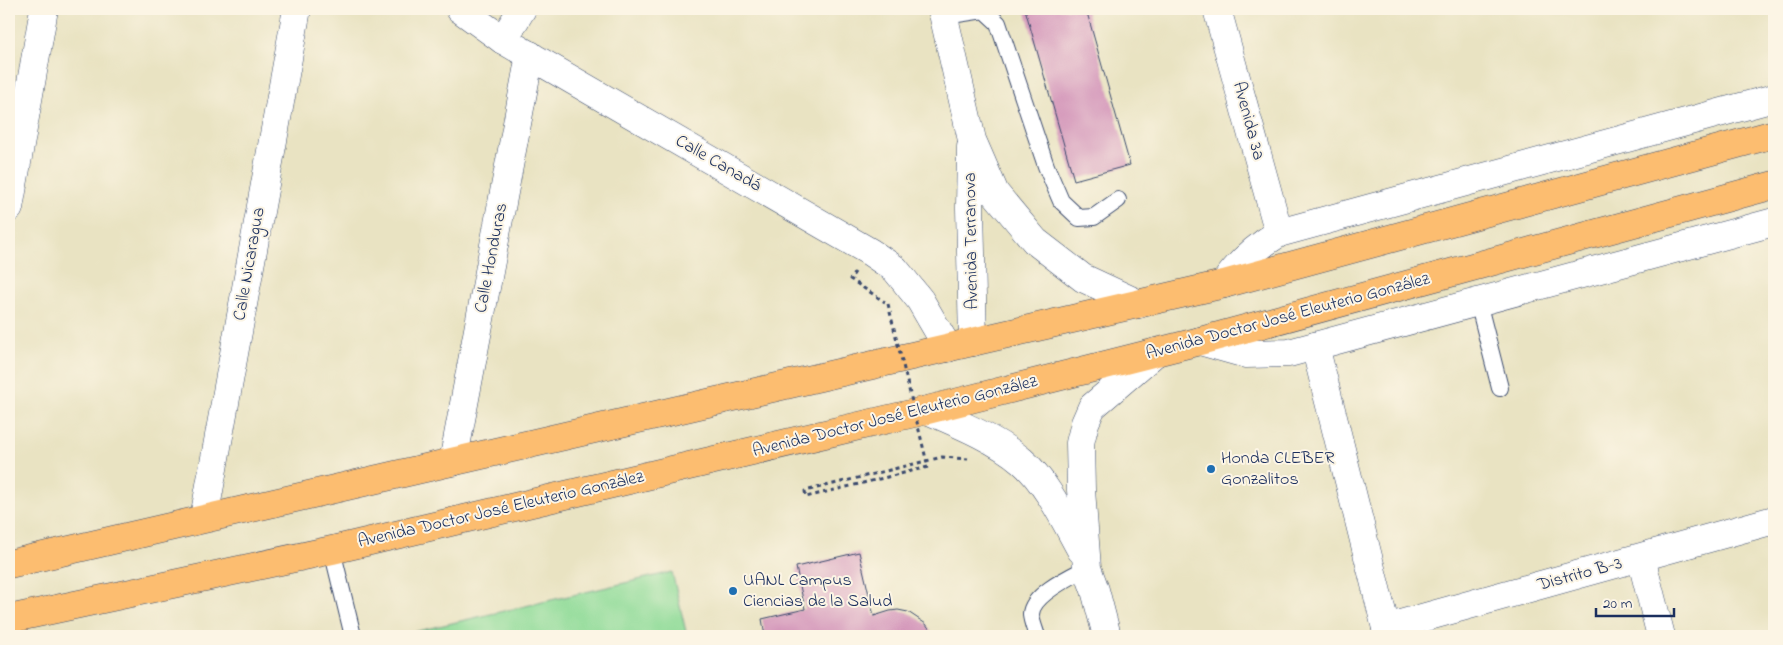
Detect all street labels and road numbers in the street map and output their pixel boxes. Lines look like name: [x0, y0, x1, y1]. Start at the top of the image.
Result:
street label: Avenida 3a: [1225, 79, 1271, 163]
street label: Calle Canadá: [670, 129, 766, 199]
street label: Avenida Terranova: [958, 172, 986, 310]
street label: Calle Honduras: [469, 201, 515, 315]
street label: Calle Nicaragua: [227, 205, 274, 323]
street label: Avenida Doctor José Eleuterio González: [1143, 266, 1433, 367]
street label: Avenida Doctor José Eleuterio González: [750, 369, 1041, 465]
street label: Avenida Doctor José Eleuterio González: [355, 464, 647, 556]
street label: Distrito B-3: [1534, 551, 1625, 599]

